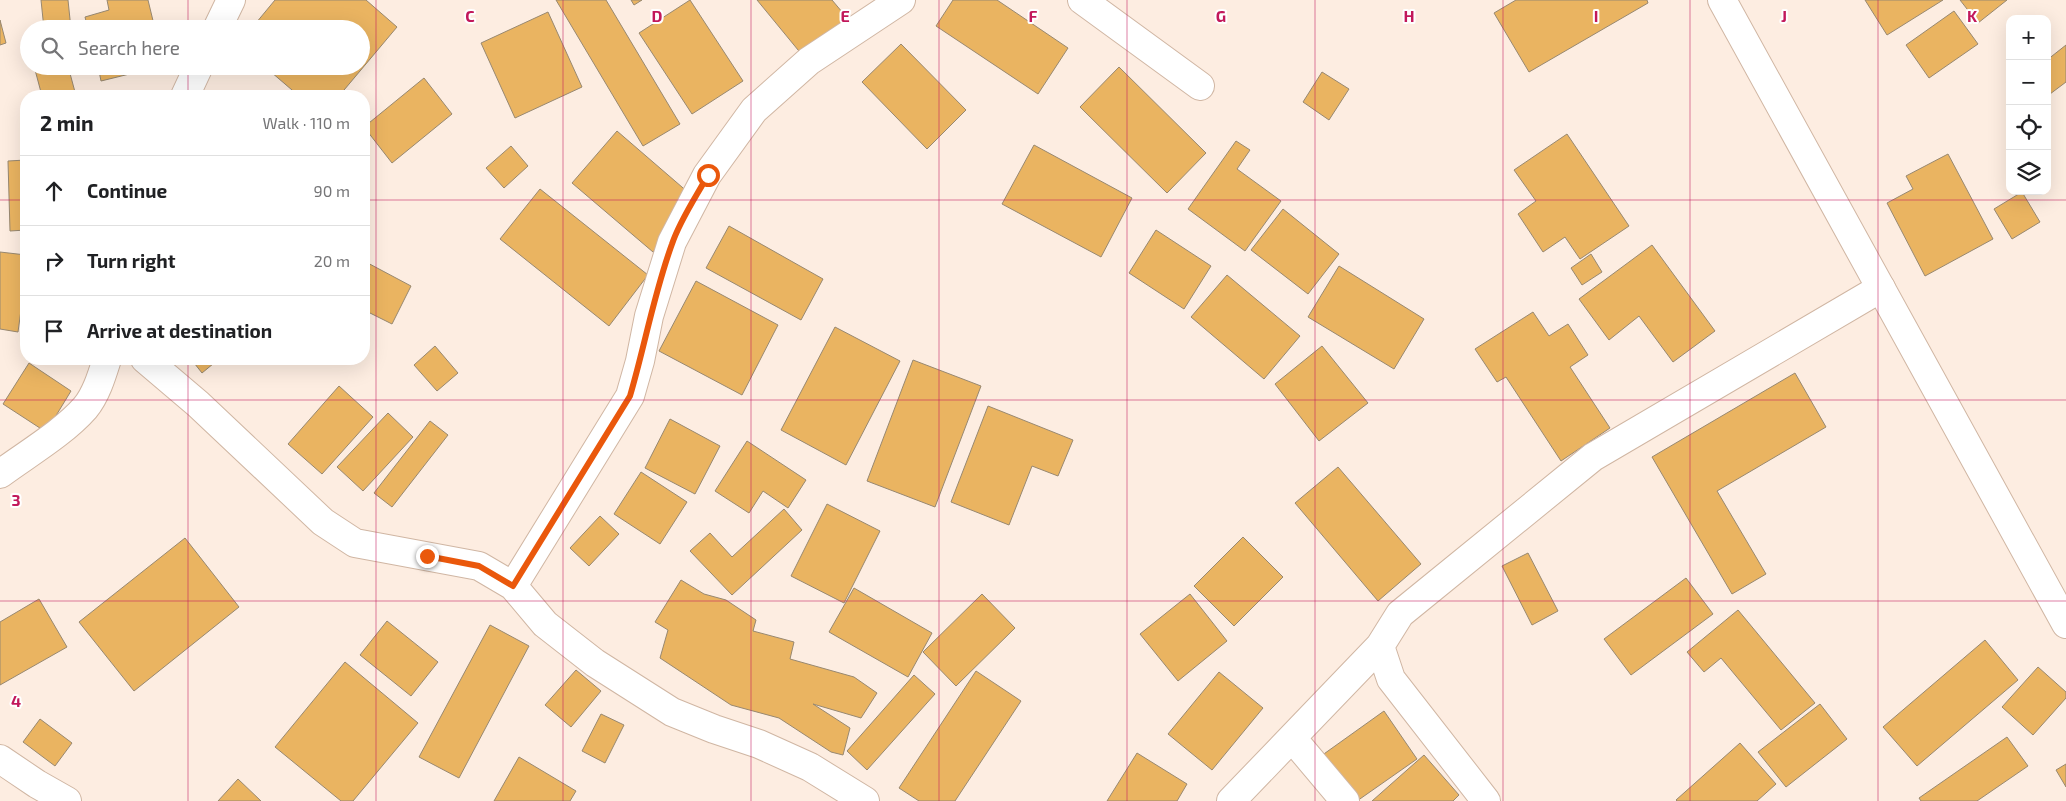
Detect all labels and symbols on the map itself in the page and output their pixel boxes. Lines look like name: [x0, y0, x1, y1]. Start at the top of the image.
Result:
text: C: [465, 6, 475, 25]
text: D: [652, 6, 663, 25]
text: E: [840, 6, 850, 25]
text: F: [1029, 6, 1038, 25]
text: G: [1216, 6, 1226, 25]
text: H: [1403, 6, 1415, 25]
text: I: [1594, 6, 1598, 25]
text: J: [1781, 6, 1787, 25]
text: K: [1967, 6, 1978, 25]
route start: [697, 164, 720, 187]
text: 3: [11, 490, 21, 509]
route end: [416, 545, 439, 568]
text: 4: [11, 691, 21, 710]

